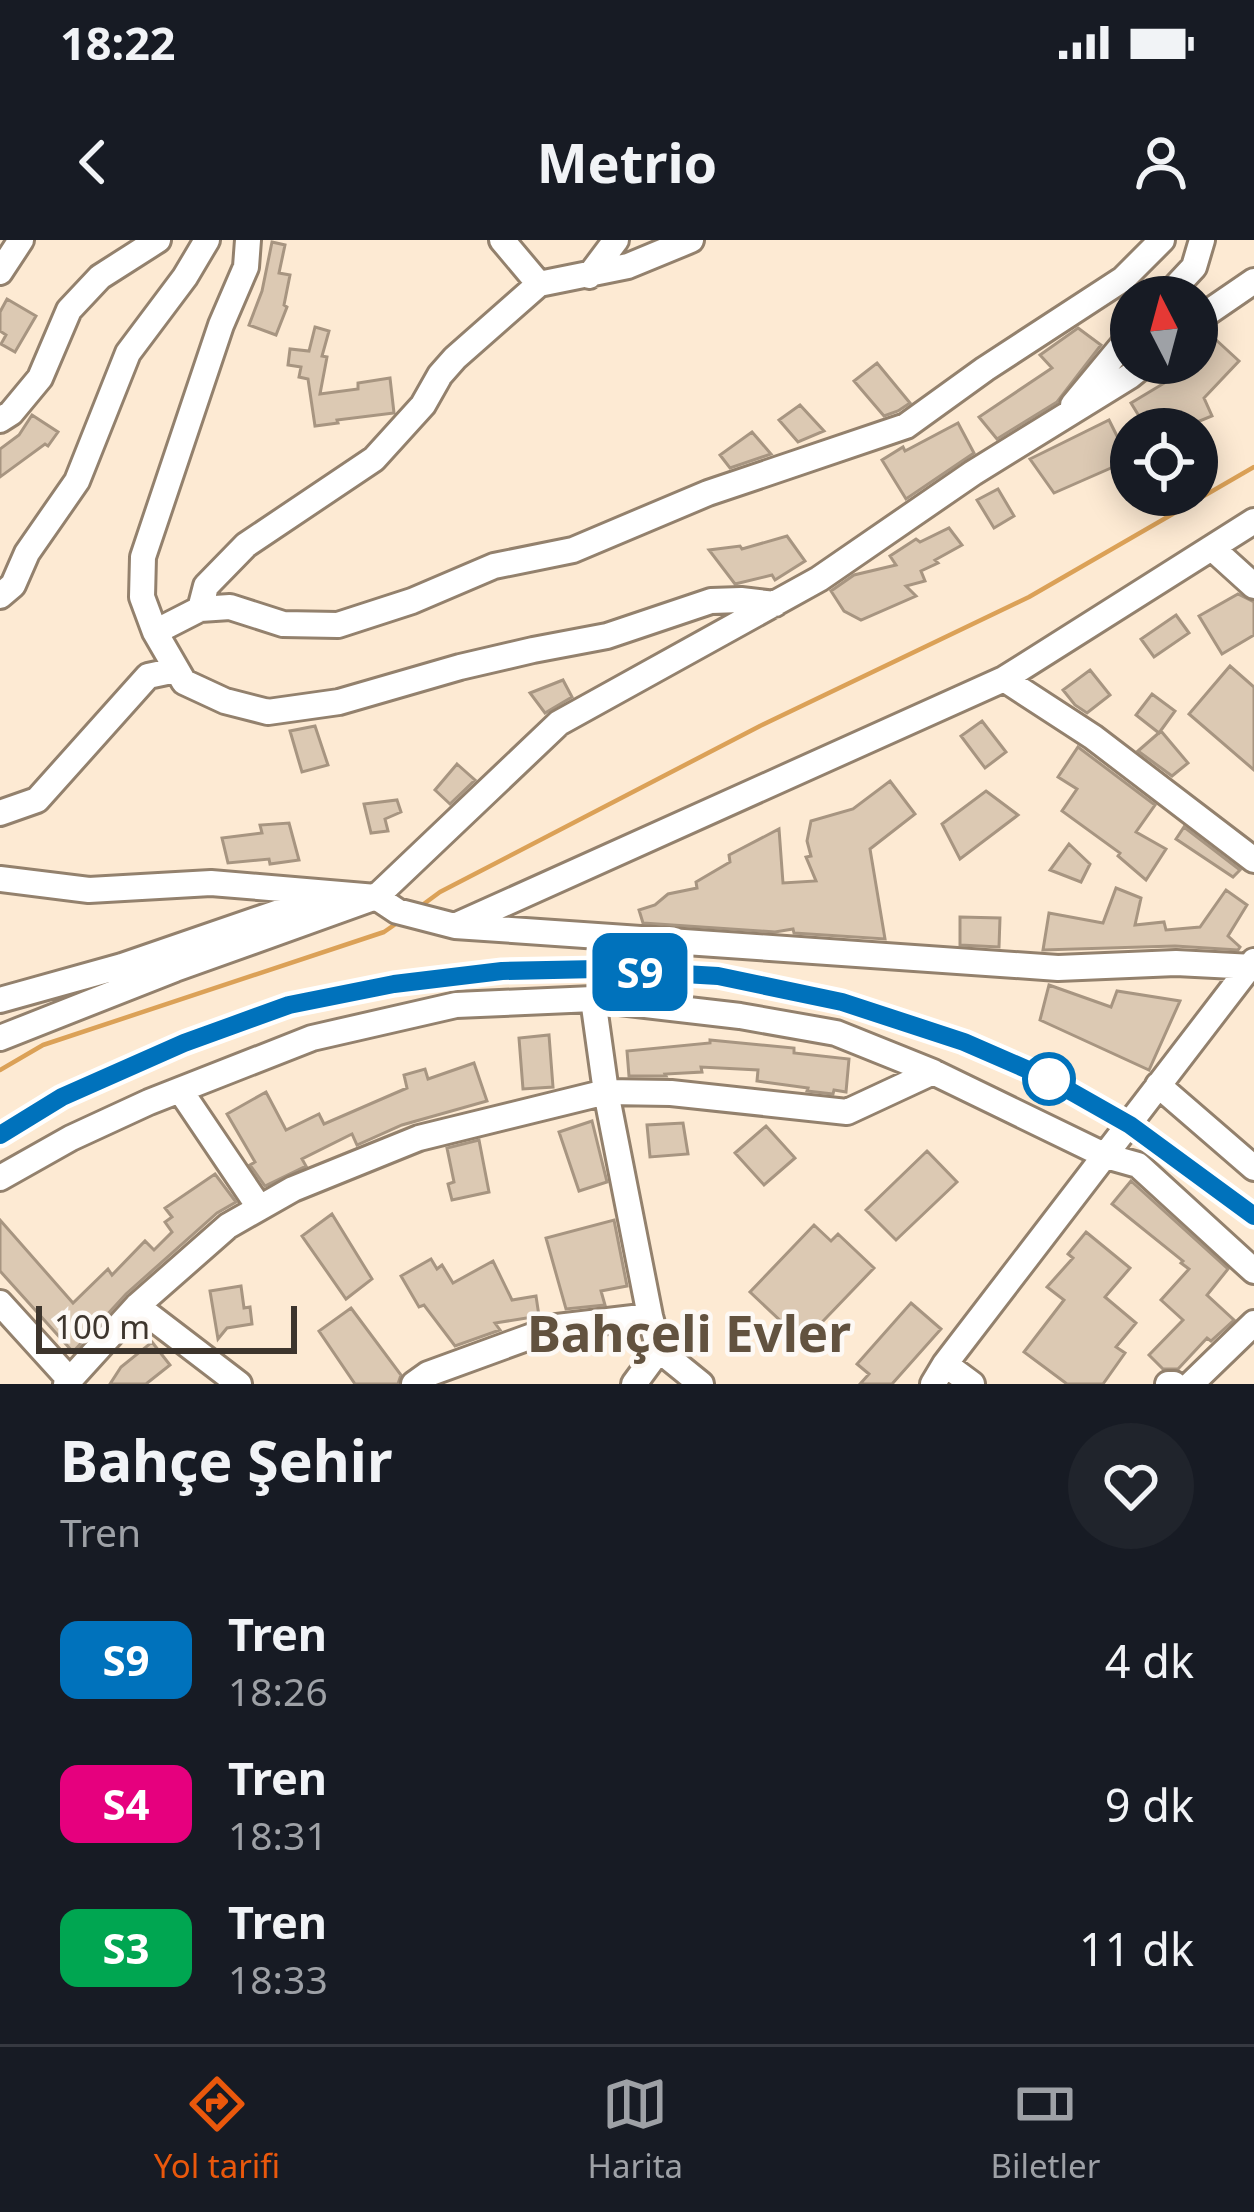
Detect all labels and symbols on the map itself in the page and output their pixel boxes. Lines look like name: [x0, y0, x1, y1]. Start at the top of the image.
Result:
north arrow: [1110, 276, 1218, 384]
line badge: S9: [586, 933, 694, 1011]
unlabelled marker: [1024, 1054, 1074, 1104]
district label: Bahçeli Evler: [527, 1297, 851, 1367]
scale bar: [36, 1300, 297, 1353]

